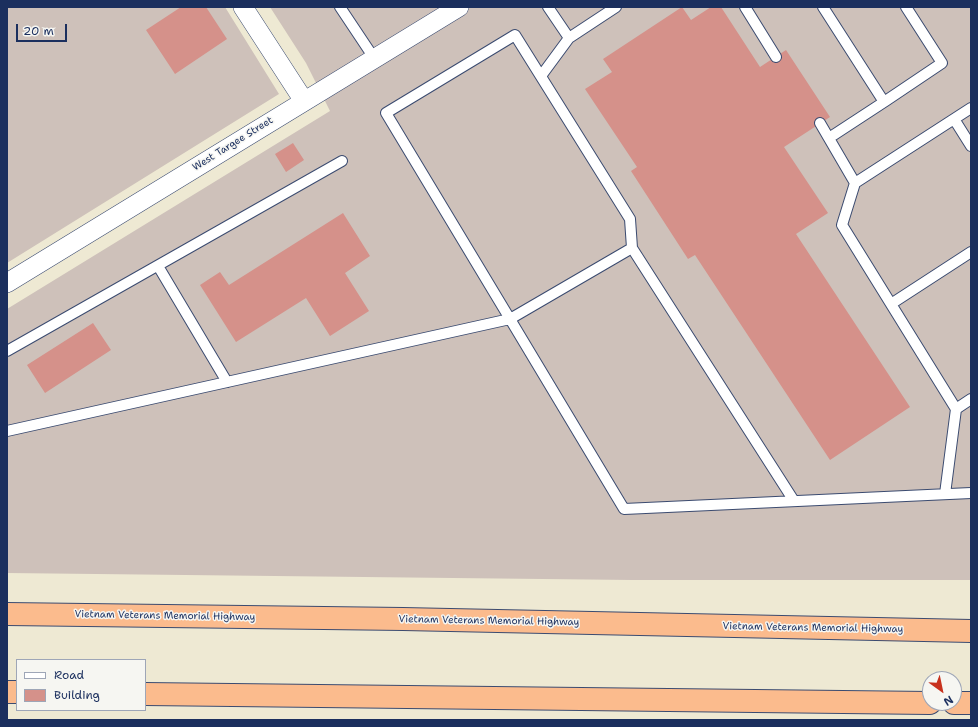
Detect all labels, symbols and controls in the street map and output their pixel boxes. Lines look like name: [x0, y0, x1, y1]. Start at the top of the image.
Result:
scale bar: [18, 16, 69, 42]
text: 20 m: [23, 23, 54, 39]
street label: West Targee Street: [191, 114, 275, 174]
street label: Vietnam Veterans Memorial Highway: [74, 608, 256, 624]
street label: Vietnam Veterans Memorial Highway: [398, 613, 580, 629]
street label: Vietnam Veterans Memorial Highway: [722, 620, 904, 636]
legend: [16, 659, 146, 711]
text: Road: [54, 667, 84, 683]
north arrow: [922, 671, 962, 711]
text: Building: [54, 687, 100, 703]
text: N: [941, 692, 956, 709]

